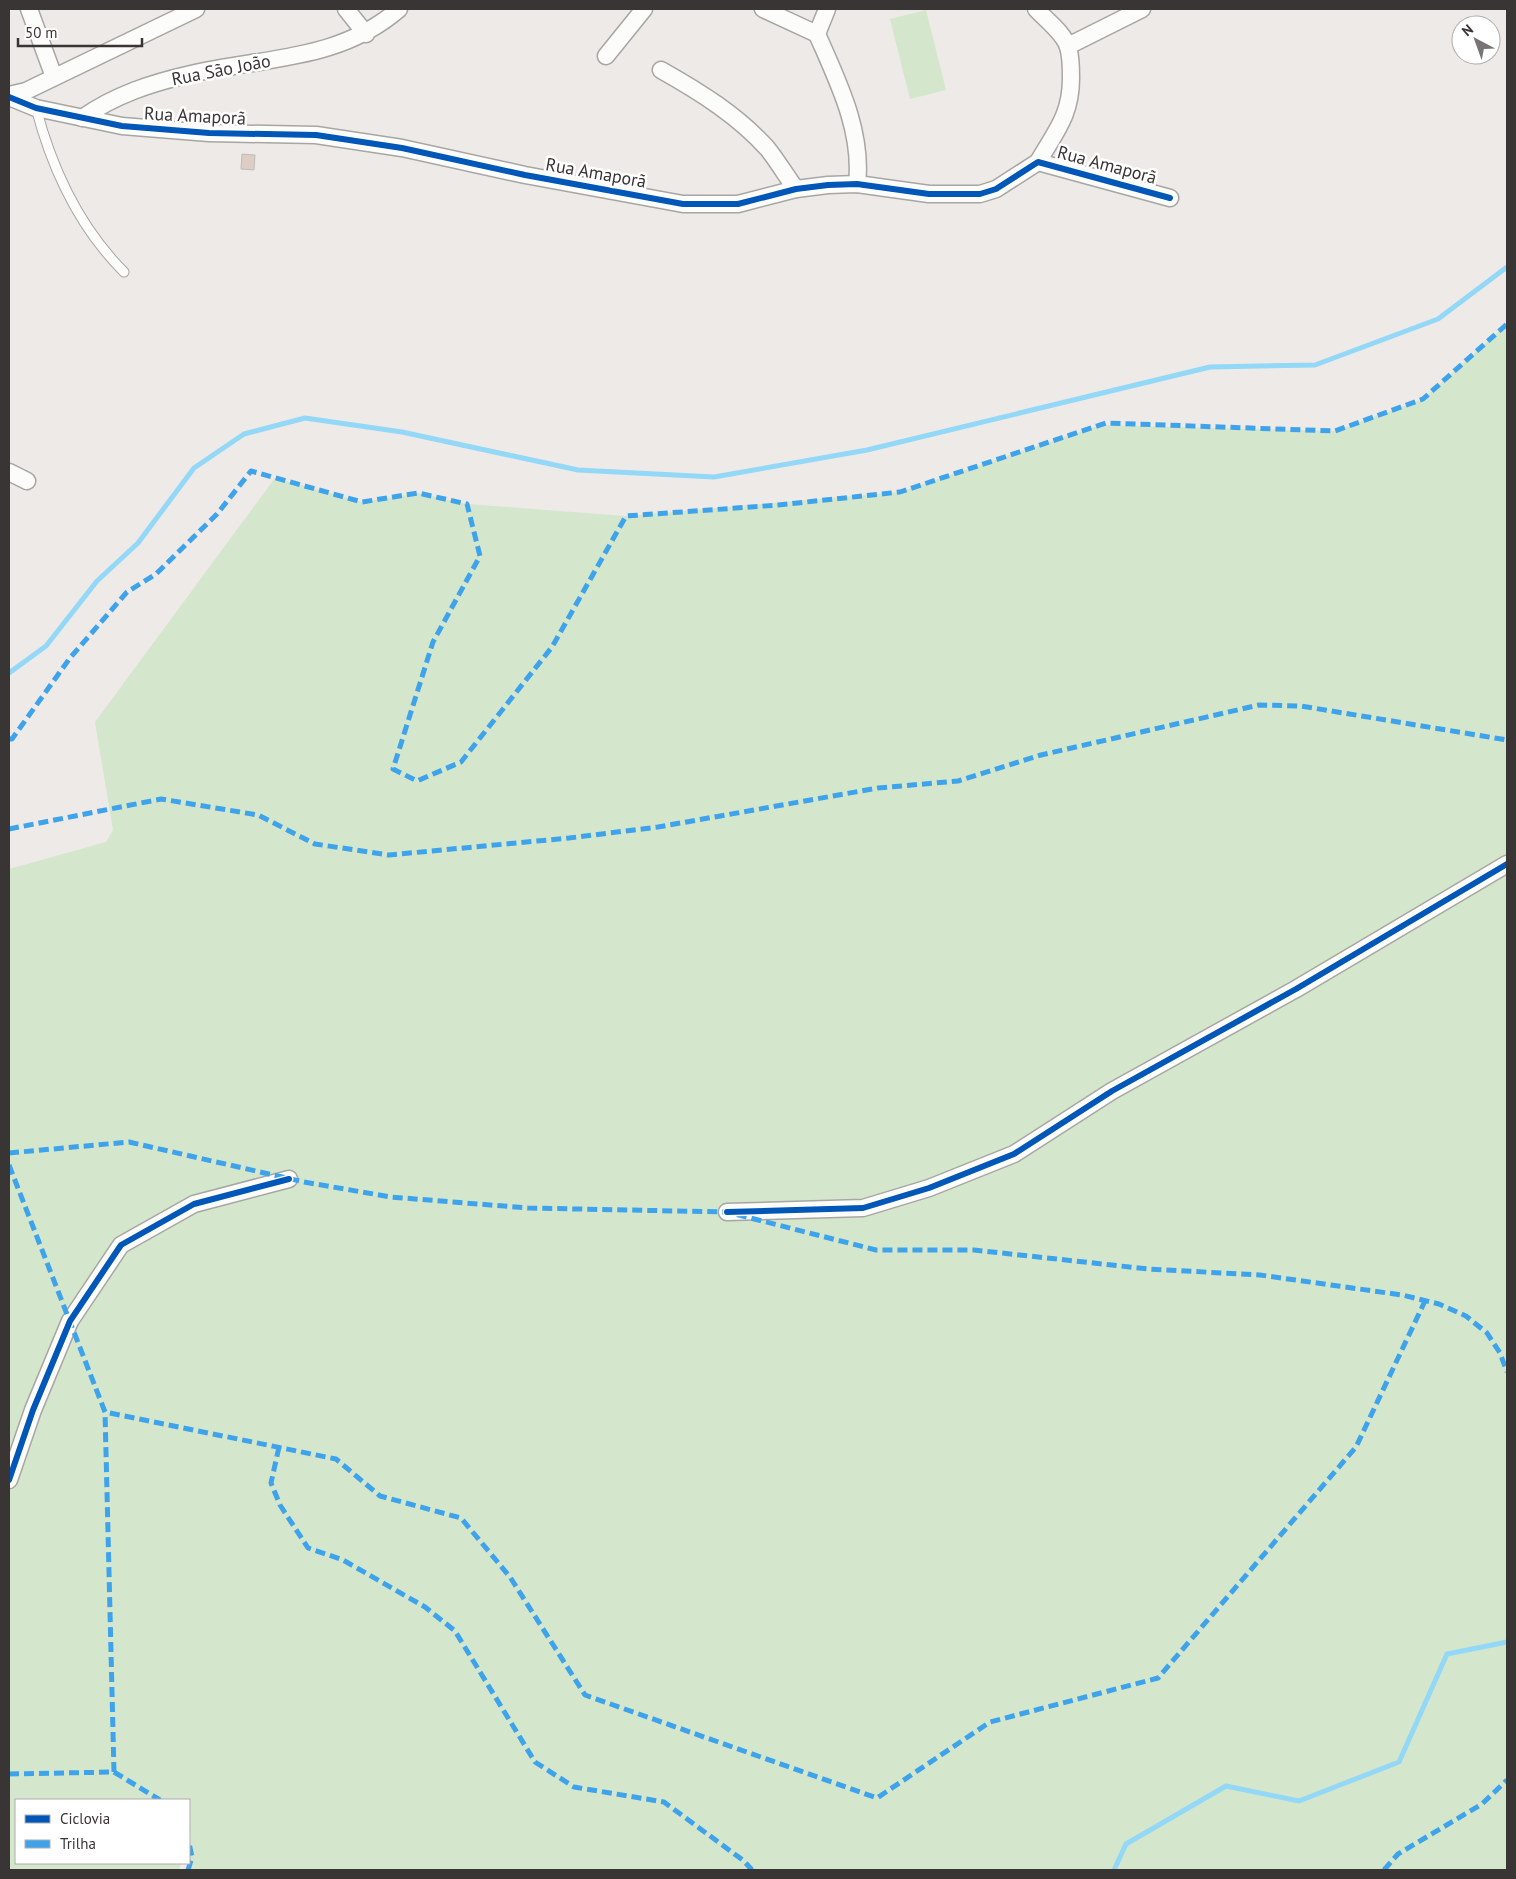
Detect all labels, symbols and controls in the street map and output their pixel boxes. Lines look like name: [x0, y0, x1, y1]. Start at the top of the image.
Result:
scale bar: [18, 15, 141, 47]
north arrow: [1451, 15, 1501, 65]
text: N: [1458, 20, 1477, 40]
text: 50 m: [25, 23, 58, 42]
street label: Rua São João: [169, 49, 272, 90]
street label: Rua Amaporã: [144, 101, 247, 130]
street label: Rua Amaporã: [1055, 140, 1159, 189]
street label: Rua Amaporã: [544, 152, 648, 193]
legend: [15, 1799, 190, 1864]
text: Ciclovia: [60, 1809, 110, 1828]
text: Trilha: [60, 1834, 96, 1853]

